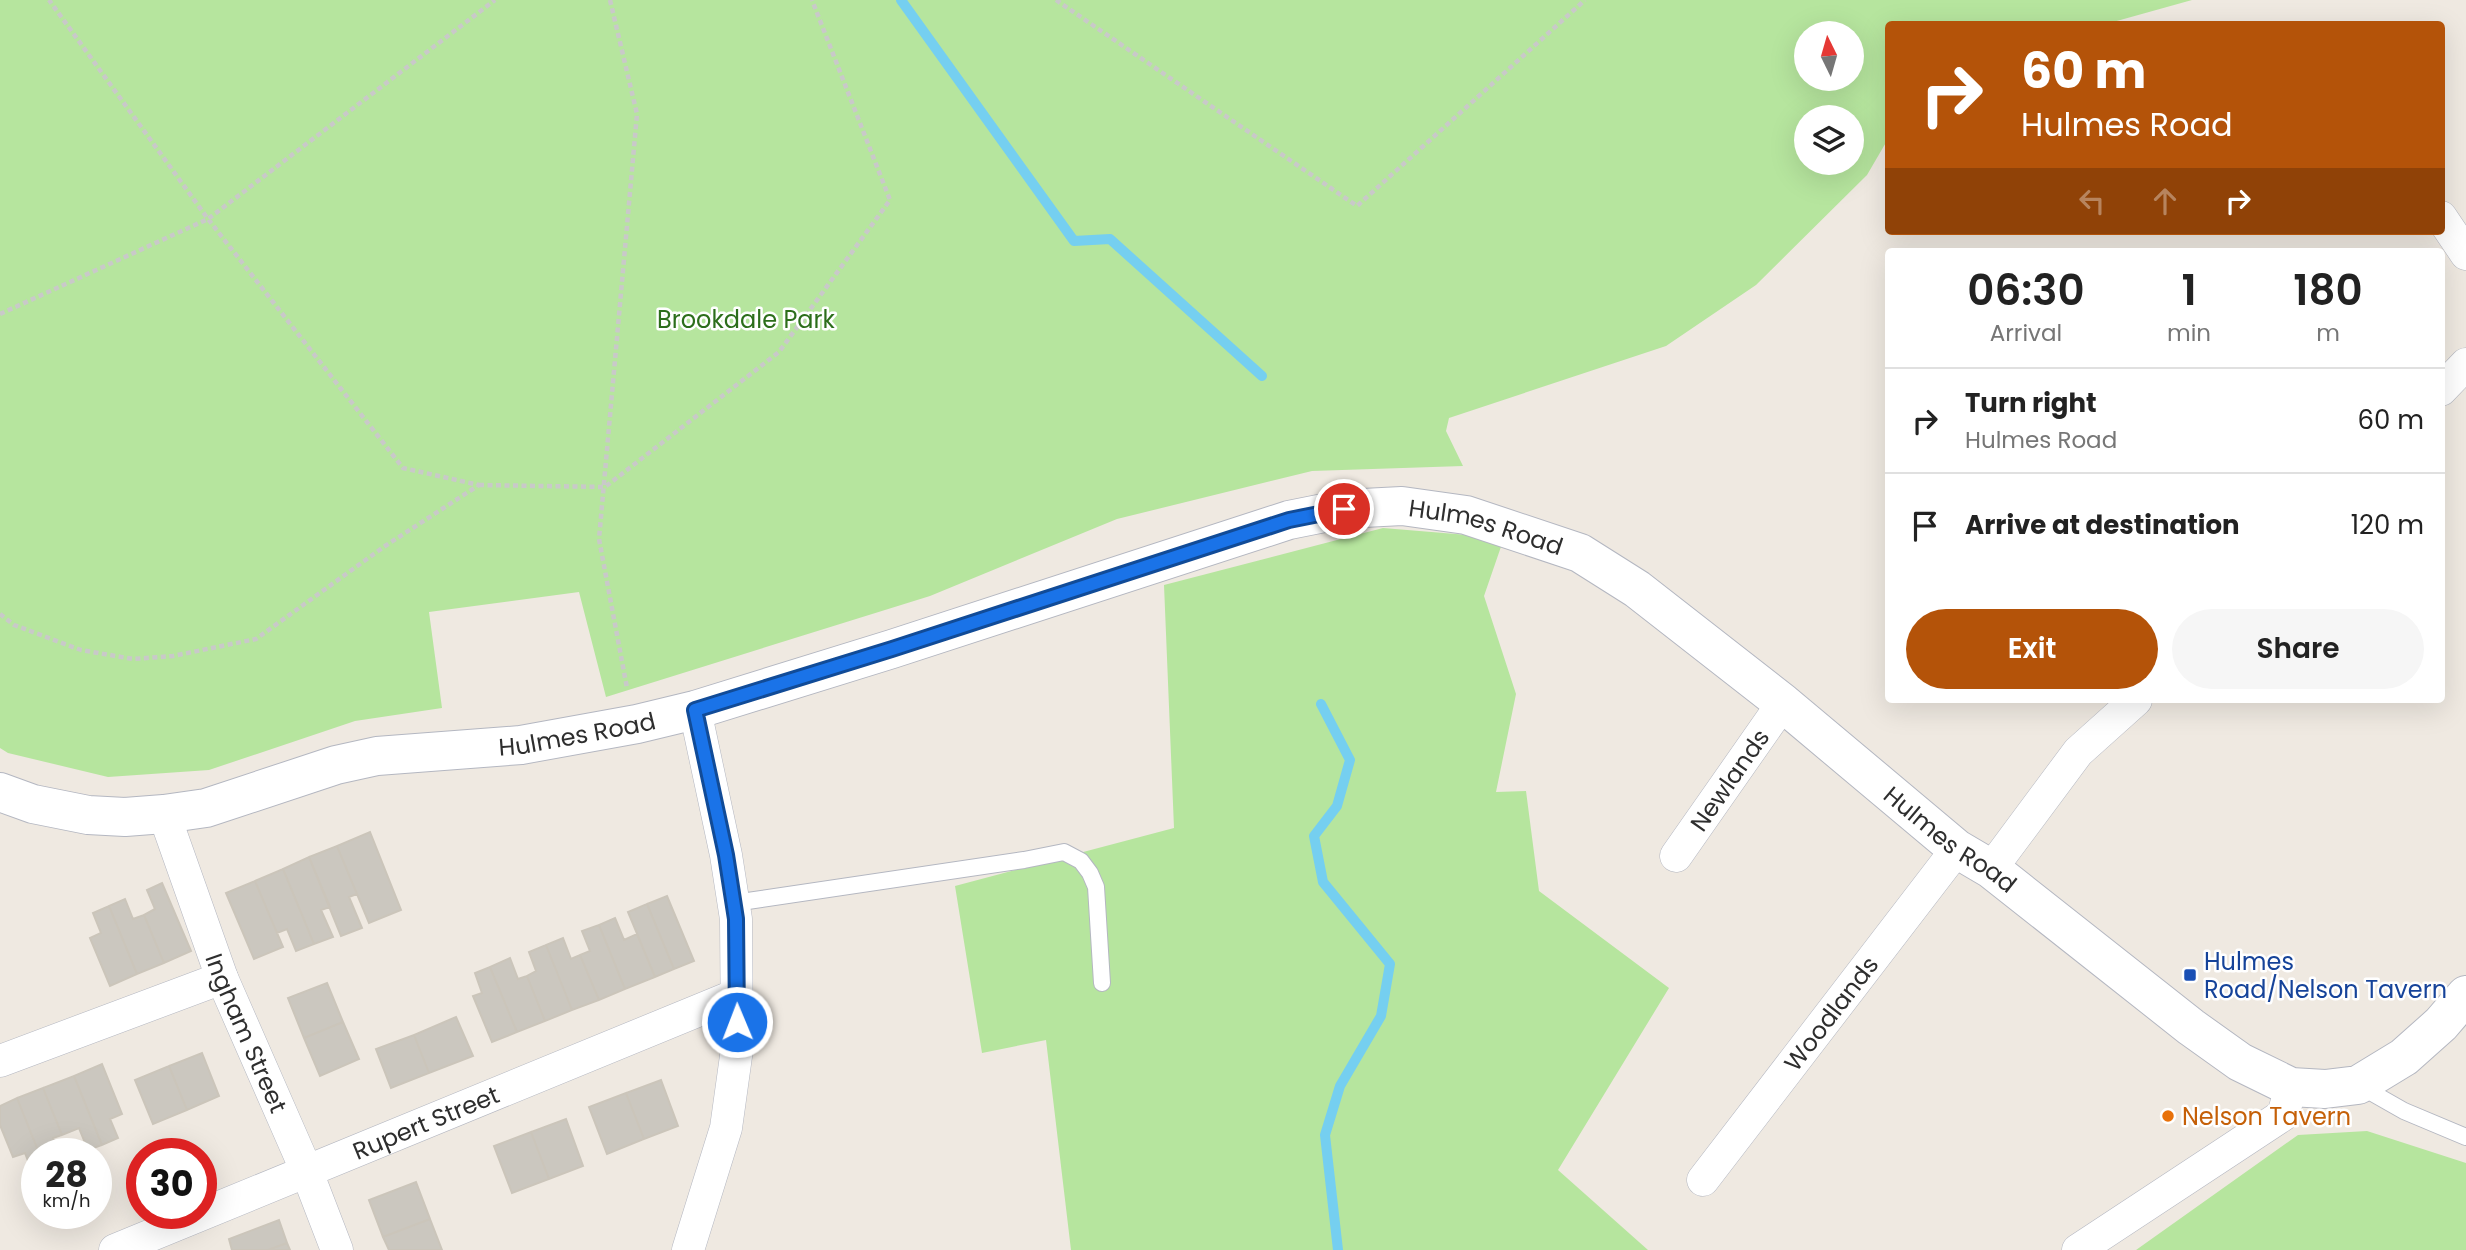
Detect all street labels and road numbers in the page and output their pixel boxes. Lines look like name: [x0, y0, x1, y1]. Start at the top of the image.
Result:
street label: Hulmes Road: [1407, 491, 1567, 563]
street label: Hulmes Road: [497, 704, 659, 763]
street label: Newlands: [1682, 722, 1777, 837]
street label: Hulmes Road: [1877, 778, 2024, 900]
street label: Ingham Street: [198, 949, 295, 1118]
street label: Woodlands: [1776, 949, 1886, 1078]
street label: Rupert Street: [348, 1078, 504, 1167]

